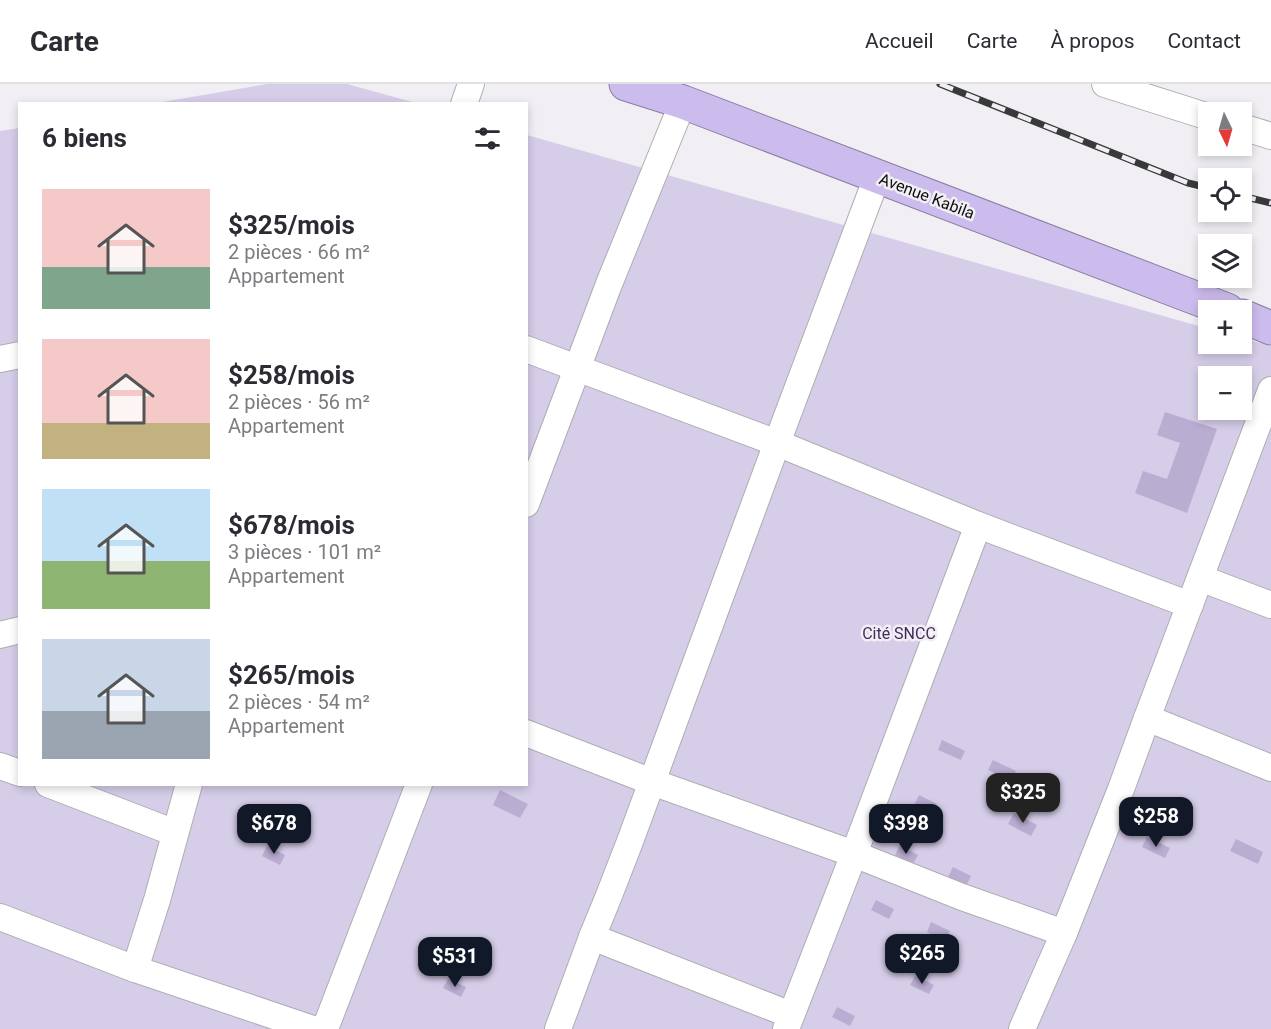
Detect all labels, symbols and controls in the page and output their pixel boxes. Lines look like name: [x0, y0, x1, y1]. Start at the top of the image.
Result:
text: Carte: [30, 25, 99, 58]
text: Accueil: [865, 29, 934, 53]
text: Carte: [967, 29, 1017, 53]
text: À propos: [1050, 29, 1135, 53]
text: Contact: [1168, 29, 1241, 53]
north arrow: [1198, 102, 1252, 156]
map controls: [1198, 102, 1252, 420]
icon: filters: [471, 122, 504, 155]
text: 6 biens: [42, 123, 127, 153]
button: locate: [1198, 168, 1252, 222]
street label: Avenue Kabila: [877, 169, 977, 223]
text: $325/mois: [228, 210, 355, 240]
icon: home: [90, 213, 162, 285]
button: layers: [1198, 234, 1252, 288]
text: 2 pièces · 66 m²: [228, 240, 370, 264]
text: Appartement: [228, 264, 345, 288]
button: +: [1198, 300, 1252, 354]
text: $258/mois: [228, 360, 355, 390]
icon: home: [90, 363, 162, 435]
button: −: [1198, 366, 1252, 420]
text: 2 pièces · 56 m²: [228, 390, 370, 414]
text: Appartement: [228, 414, 345, 438]
text: $678/mois: [228, 510, 355, 540]
icon: home: [90, 513, 162, 585]
text: 3 pièces · 101 m²: [228, 540, 381, 564]
text: Appartement: [228, 564, 345, 588]
park label: Cité SNCC: [862, 624, 936, 643]
text: $265/mois: [228, 660, 355, 690]
icon: home: [90, 663, 162, 735]
text: 2 pièces · 54 m²: [228, 690, 370, 714]
text: Appartement: [228, 714, 345, 738]
pin: $325: [987, 773, 1059, 824]
text: $325: [1000, 780, 1046, 804]
pin: $258: [1120, 797, 1192, 848]
pin: $678: [238, 804, 310, 855]
pin: $398: [870, 804, 942, 855]
text: $258: [1133, 804, 1179, 828]
text: $678: [251, 811, 297, 835]
text: $398: [883, 811, 929, 835]
pin: $265: [886, 934, 958, 985]
pin: $531: [419, 937, 491, 988]
text: $265: [899, 941, 945, 965]
text: $531: [432, 944, 478, 968]

